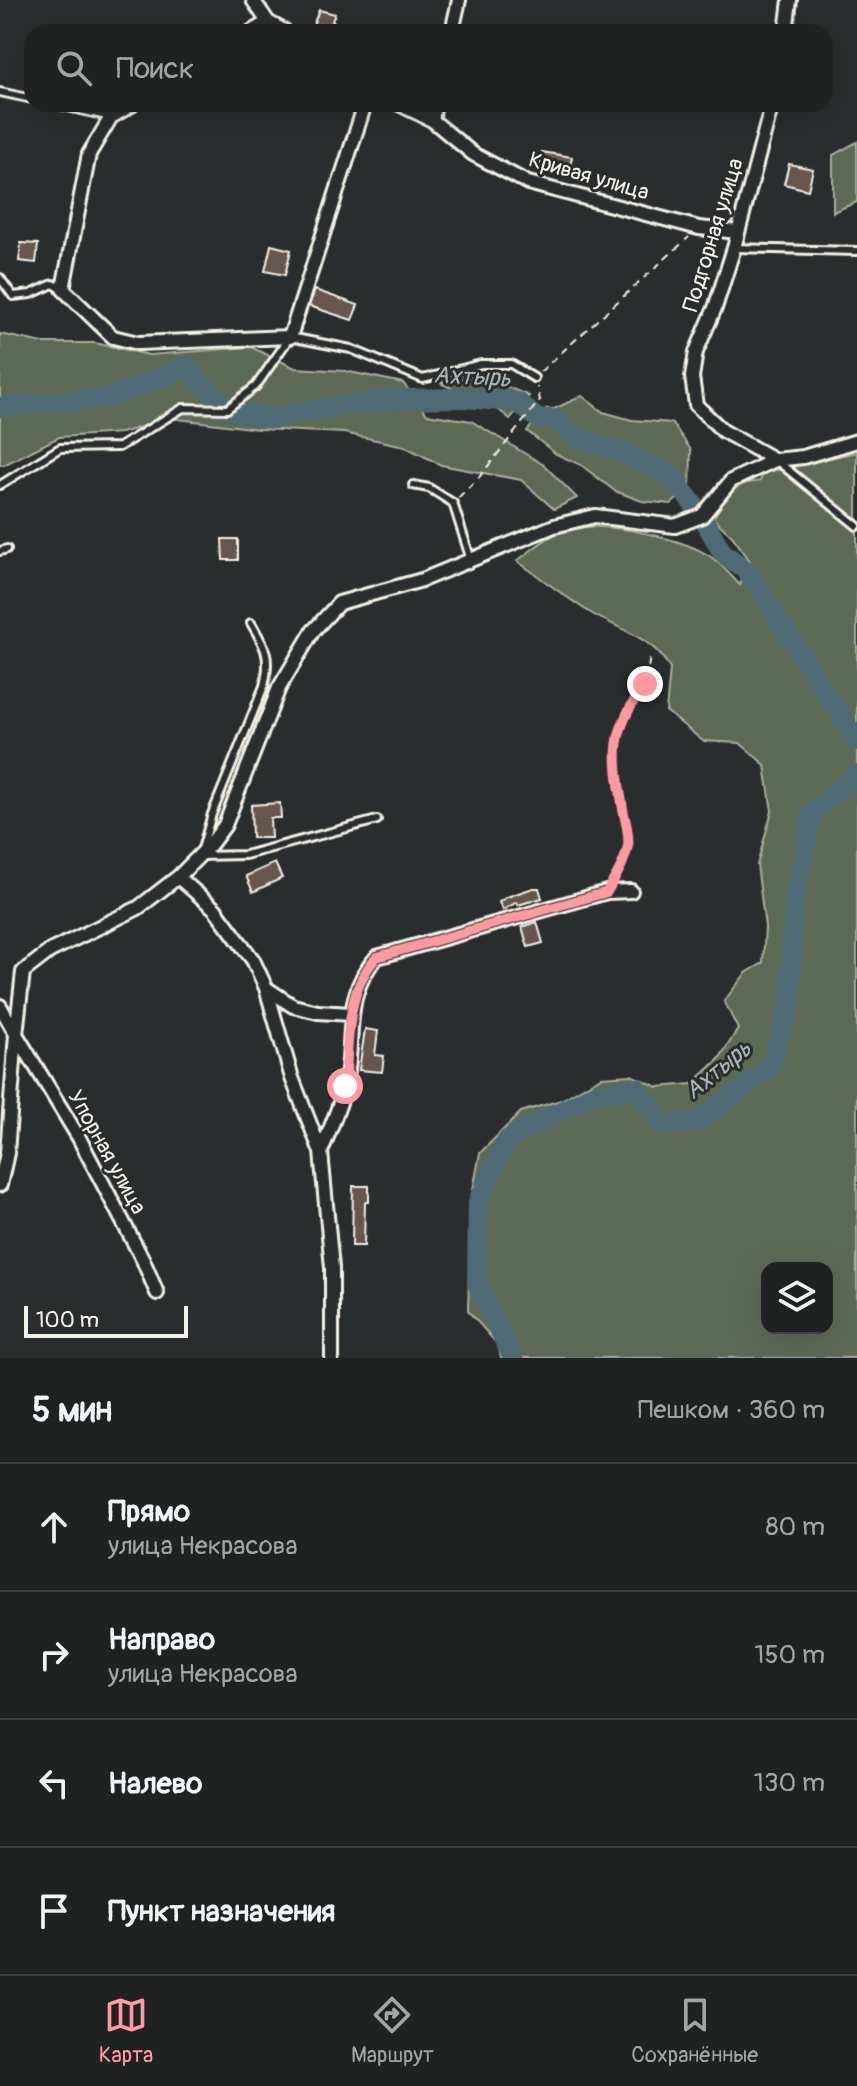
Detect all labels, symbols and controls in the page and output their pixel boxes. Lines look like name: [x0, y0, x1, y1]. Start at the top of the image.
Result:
search box: [24, 24, 833, 112]
icon: search: [52, 46, 96, 90]
text: Поиск: [116, 50, 194, 87]
street label: Кривая улица: [526, 145, 652, 207]
street label: Подгорная улица: [676, 155, 750, 315]
water label: Ахтырь: [433, 360, 511, 394]
route end: [627, 666, 663, 702]
water label: Ахтырь: [679, 1034, 757, 1106]
route start: [327, 1068, 363, 1104]
street label: Упорная улица: [61, 1085, 153, 1219]
map controls: [761, 1262, 833, 1334]
button: layers: [761, 1262, 833, 1334]
scale bar: [24, 1302, 188, 1338]
text: 100 m: [36, 1306, 99, 1334]
text: 5 мин: [32, 1389, 112, 1432]
text: Пешком · 360 m: [638, 1394, 825, 1426]
text: Прямо: [108, 1493, 190, 1530]
icon: ahead: [32, 1505, 76, 1549]
text: 80 m: [765, 1511, 825, 1543]
text: улица Некрасова: [108, 1530, 298, 1562]
text: Направо: [108, 1621, 215, 1658]
icon: right: [32, 1633, 76, 1677]
text: 150 m: [754, 1639, 825, 1671]
text: улица Некрасова: [108, 1658, 298, 1690]
icon: left: [32, 1761, 76, 1805]
text: Налево: [108, 1765, 202, 1802]
text: 130 m: [754, 1767, 825, 1799]
icon: arrive: [32, 1889, 76, 1933]
text: Пункт назначения: [108, 1893, 335, 1930]
tab: Карта: [99, 1993, 153, 2069]
tab: Маршрут: [351, 1993, 434, 2069]
tab: Сохранённые: [631, 1993, 758, 2069]

